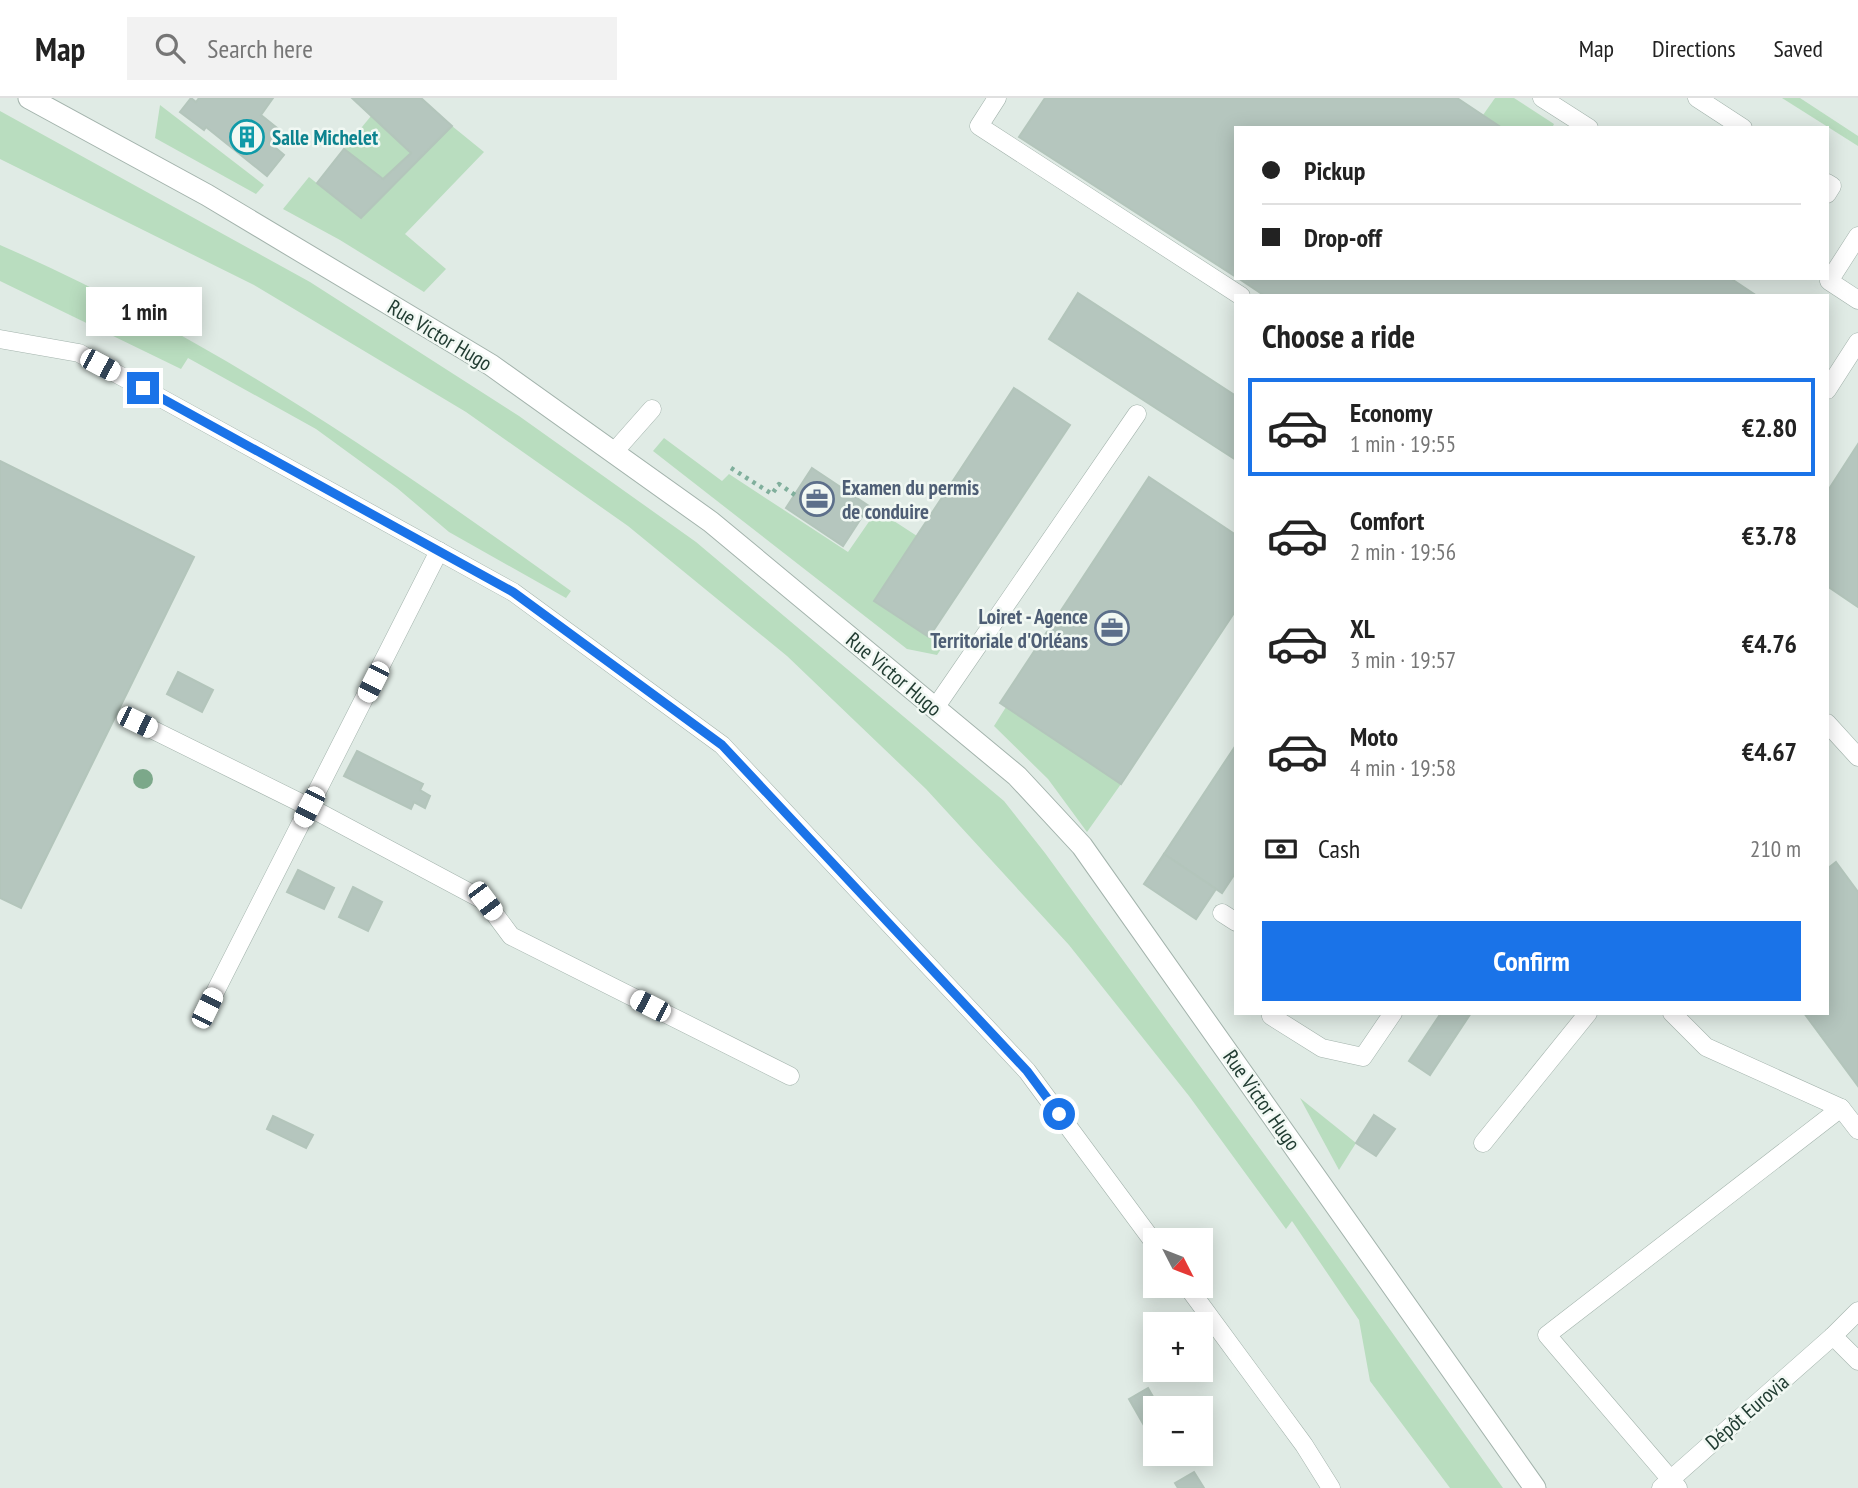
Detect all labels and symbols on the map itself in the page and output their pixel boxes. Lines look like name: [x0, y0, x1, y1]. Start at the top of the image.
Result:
building icon: Salle Michelet: [228, 118, 266, 156]
place label: Salle Michelet: [272, 124, 378, 151]
callout: 1 min: [85, 286, 201, 336]
street label: Rue Victor Hugo: [383, 293, 497, 377]
car: [77, 346, 124, 384]
route end: [127, 372, 159, 404]
place label: Examen du permis de conduire: [842, 474, 979, 525]
office icon: Examen du permis de conduire: [798, 480, 836, 518]
place label: Loiret - Agence Territoriale d'Orléans: [930, 603, 1088, 654]
office icon: Loiret - Agence Territoriale d'Orléans: [1093, 609, 1131, 647]
street label: Rue Victor Hugo: [841, 626, 947, 722]
car: [355, 659, 392, 705]
car: [114, 703, 161, 741]
car: [291, 784, 328, 830]
car: [464, 878, 507, 924]
car: [189, 985, 226, 1031]
car: [627, 987, 674, 1025]
street label: Rue Victor Hugo: [1217, 1044, 1307, 1156]
route start: [1043, 1098, 1075, 1130]
north arrow: [1143, 1228, 1213, 1298]
street label: Dépôt Eurovia: [1700, 1368, 1794, 1456]

